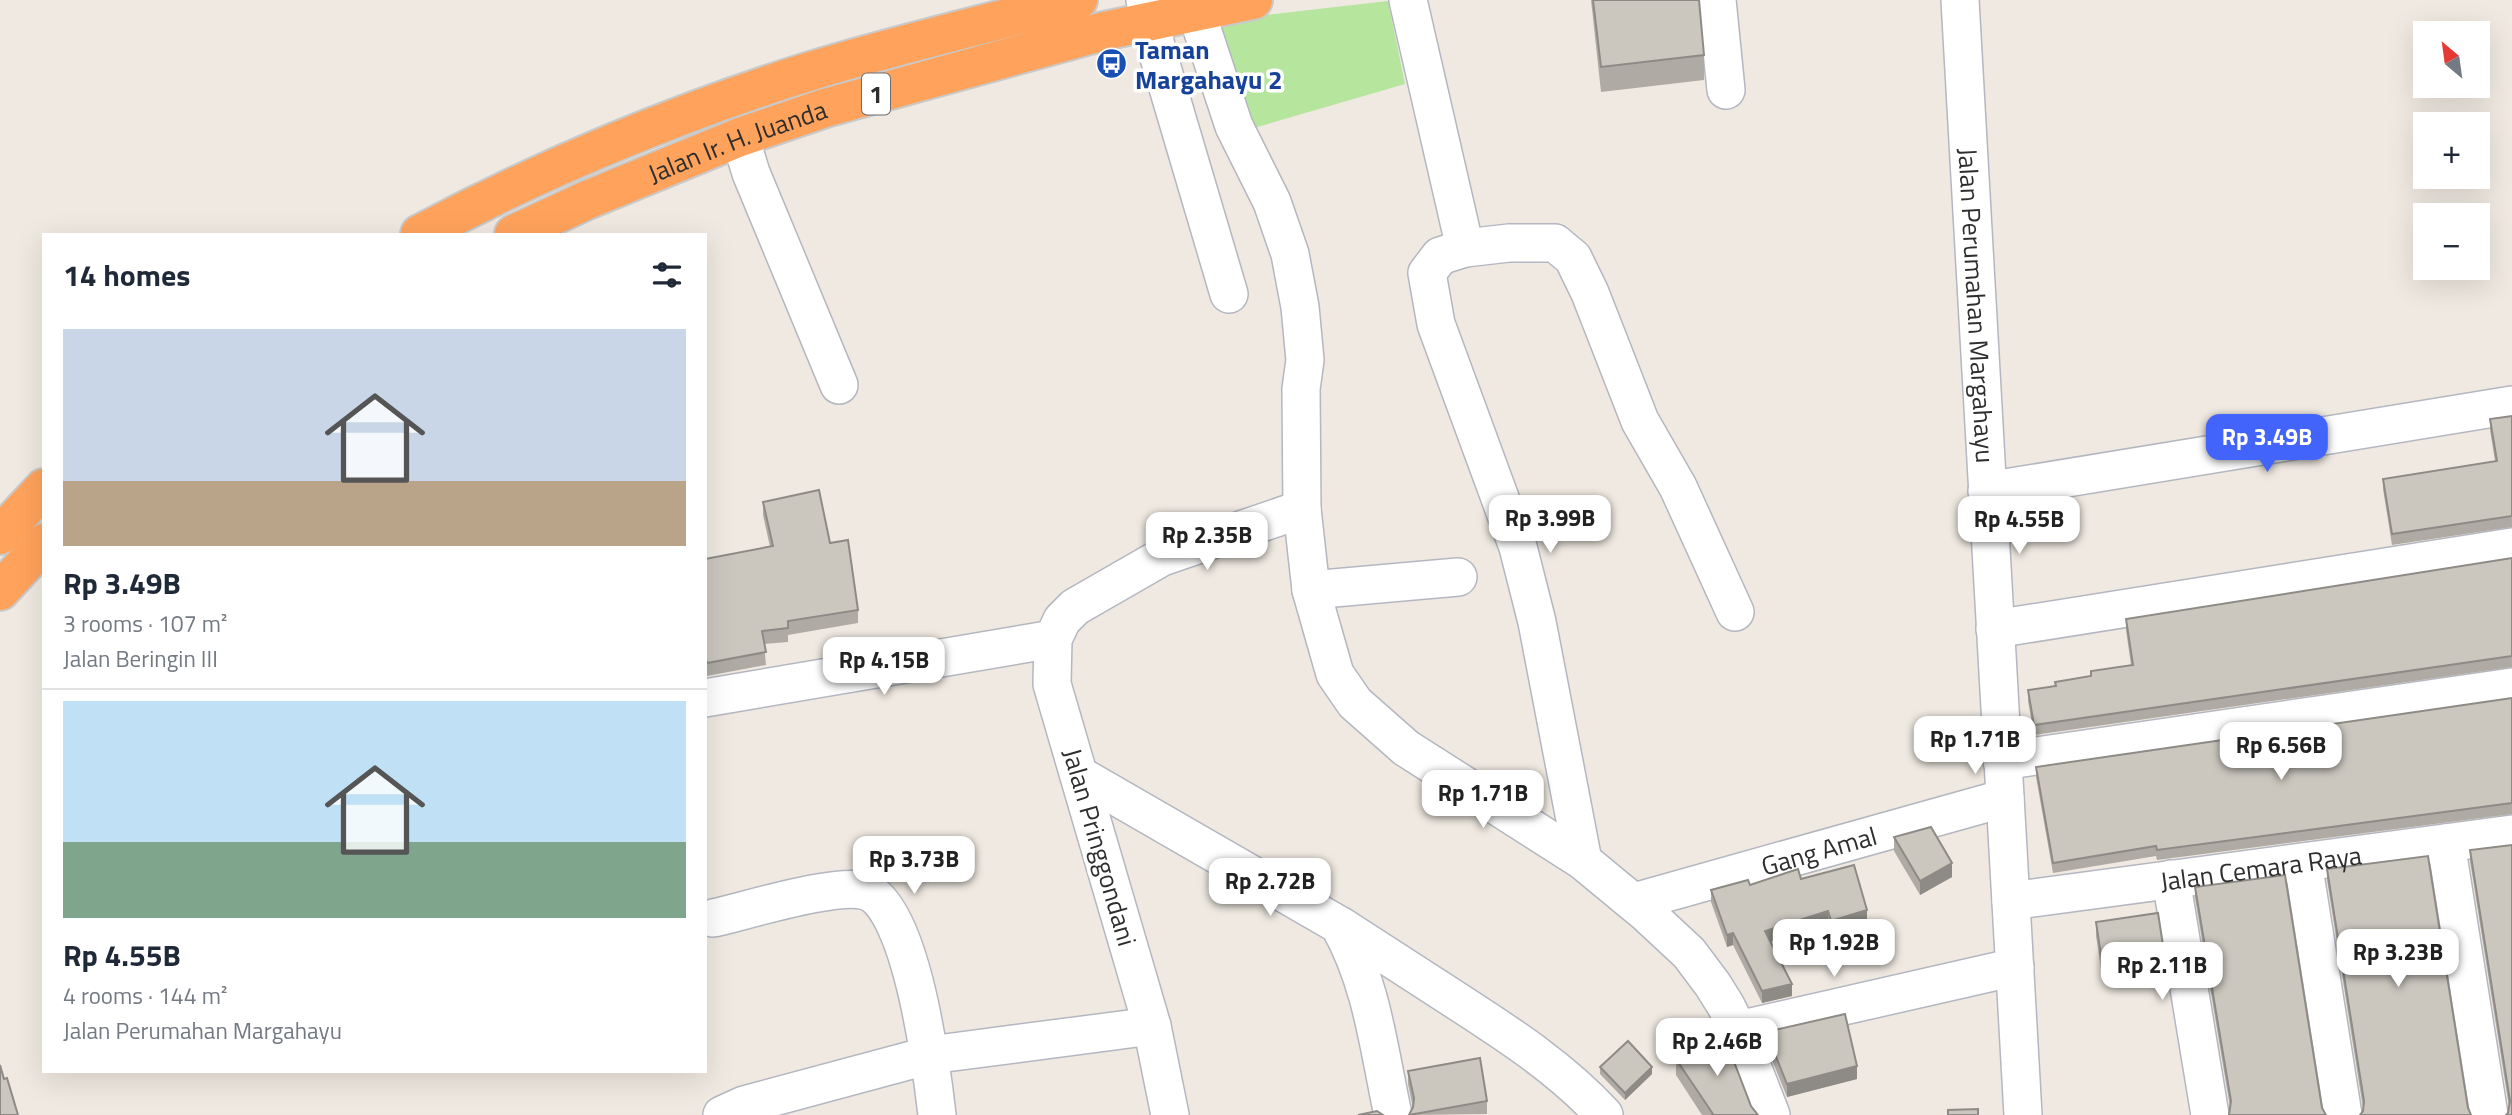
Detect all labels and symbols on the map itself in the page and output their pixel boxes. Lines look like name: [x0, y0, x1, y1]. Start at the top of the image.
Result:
north arrow: [2413, 21, 2490, 98]
place label: Taman Margahayu 2: [1135, 30, 1283, 99]
bus stop icon: Taman Margahayu 2: [1095, 47, 1129, 81]
road number: 1: [862, 74, 890, 114]
street label: Jalan Ir. H. Juanda: [642, 89, 832, 192]
street label: Jalan Perumahan Margahayu: [1949, 147, 2006, 464]
pin: Rp 3.49B: [2195, 414, 2339, 474]
pin: Rp 3.99B: [1478, 496, 1622, 555]
pin: Rp 4.55B: [1947, 496, 2091, 556]
pin: Rp 2.35B: [1135, 512, 1279, 572]
pin: Rp 4.15B: [812, 638, 956, 697]
pin: Rp 1.71B: [1903, 716, 2047, 776]
pin: Rp 6.56B: [2209, 722, 2353, 782]
street label: Jalan Pringgondani: [1053, 743, 1147, 951]
pin: Rp 1.71B: [1411, 770, 1555, 830]
street label: Gang Amal: [1757, 815, 1881, 885]
street label: Jalan Cemara Raya: [2158, 835, 2364, 900]
pin: Rp 3.73B: [842, 836, 986, 896]
pin: Rp 2.72B: [1198, 858, 1342, 918]
pin: Rp 1.92B: [1762, 920, 1906, 979]
pin: Rp 3.23B: [2326, 930, 2470, 989]
pin: Rp 2.11B: [2090, 942, 2234, 1002]
pin: Rp 2.46B: [1645, 1018, 1789, 1078]

